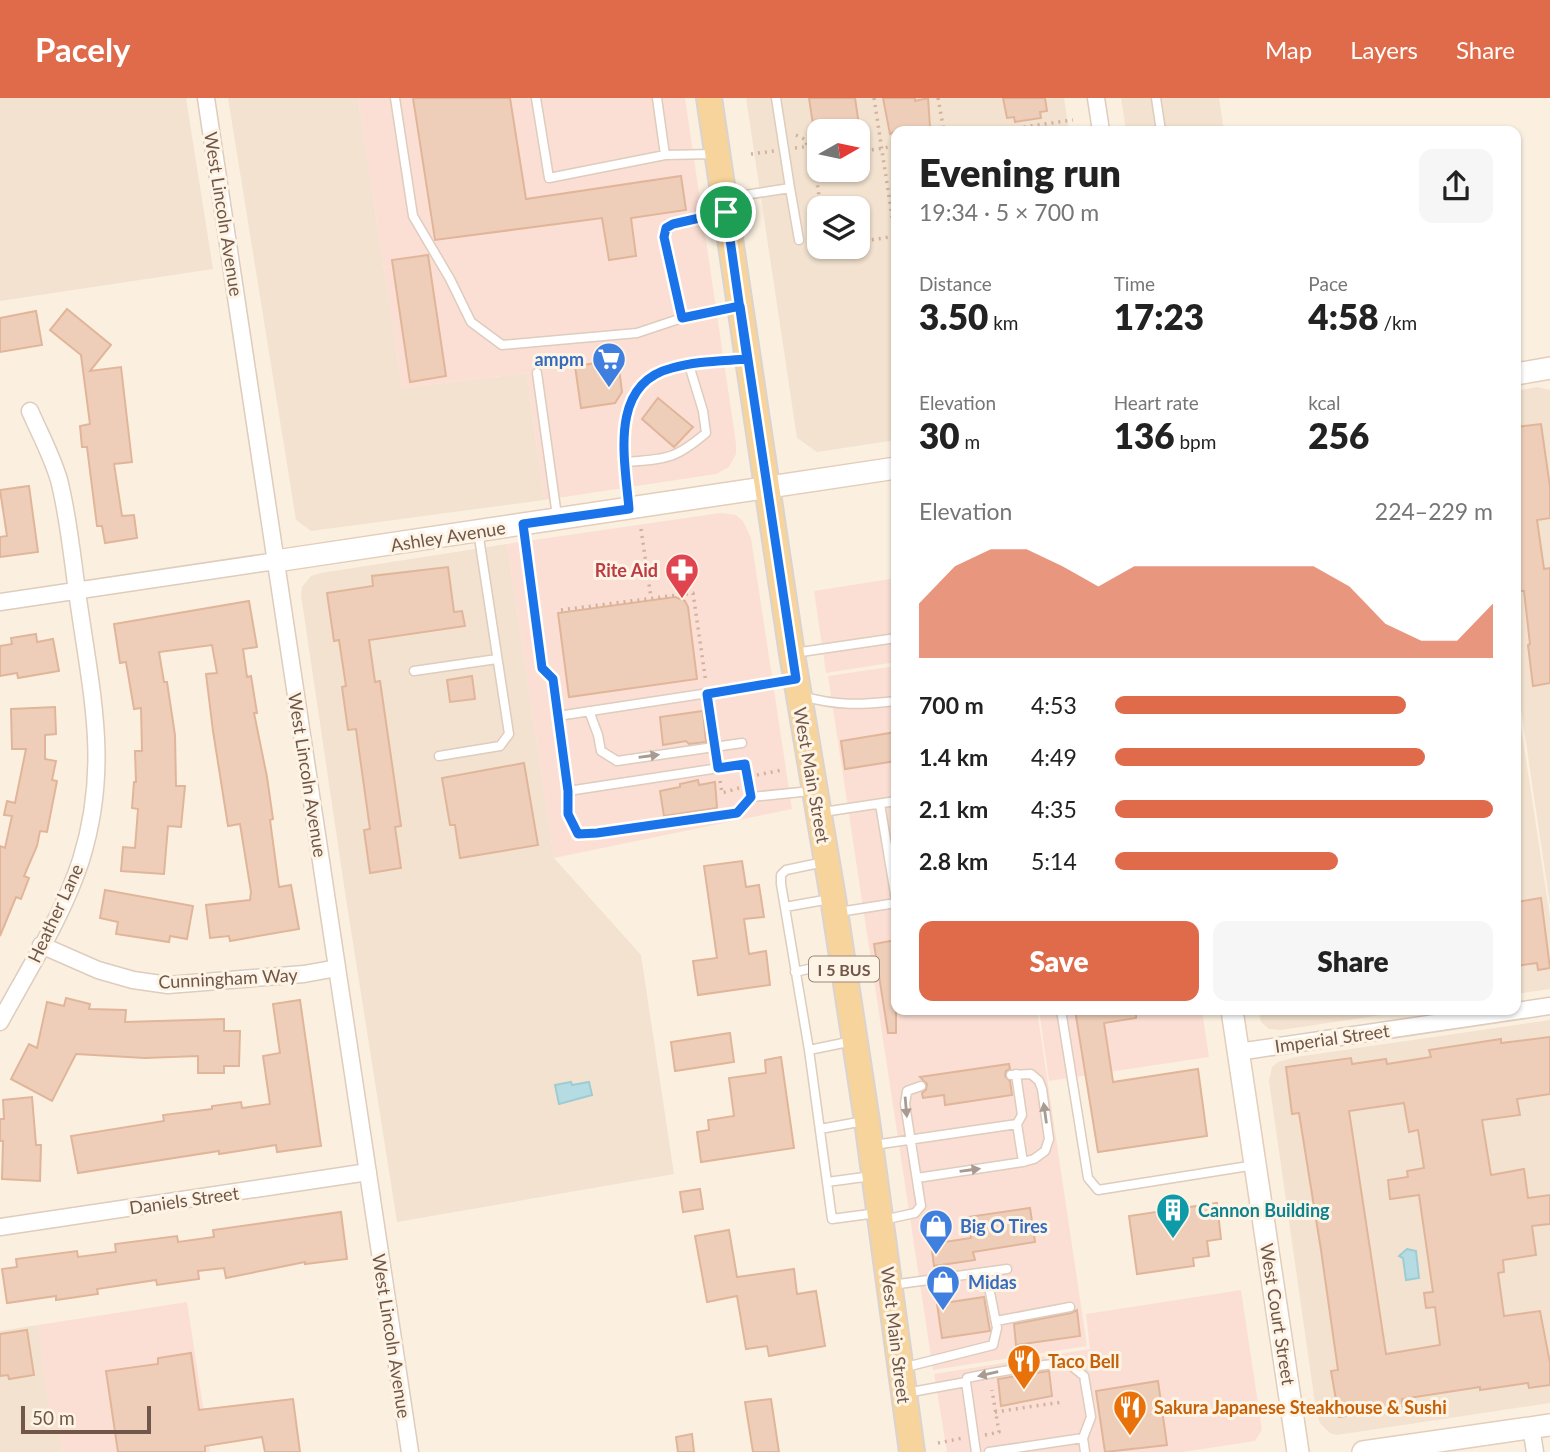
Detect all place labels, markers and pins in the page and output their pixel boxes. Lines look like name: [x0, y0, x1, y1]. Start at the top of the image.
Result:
pin: [696, 182, 756, 242]
supermarket icon: ampm: [590, 340, 628, 389]
place label: ampm: [534, 348, 584, 370]
pharmacy icon: Rite Aid: [663, 551, 701, 600]
place label: Rite Aid: [595, 559, 658, 581]
building icon: Cannon Building: [1154, 1191, 1192, 1240]
place label: Cannon Building: [1198, 1199, 1330, 1221]
shop icon: Big O Tires: [917, 1207, 955, 1256]
place label: Big O Tires: [960, 1215, 1048, 1237]
shop icon: Midas: [924, 1263, 962, 1312]
place label: Midas: [968, 1271, 1017, 1293]
restaurant icon: Taco Bell: [1005, 1342, 1043, 1391]
place label: Taco Bell: [1048, 1350, 1119, 1372]
restaurant icon: Sakura Japanese Steakhouse & Sushi: [1111, 1388, 1149, 1437]
place label: Sakura Japanese Steakhouse & Sushi: [1154, 1396, 1447, 1418]

